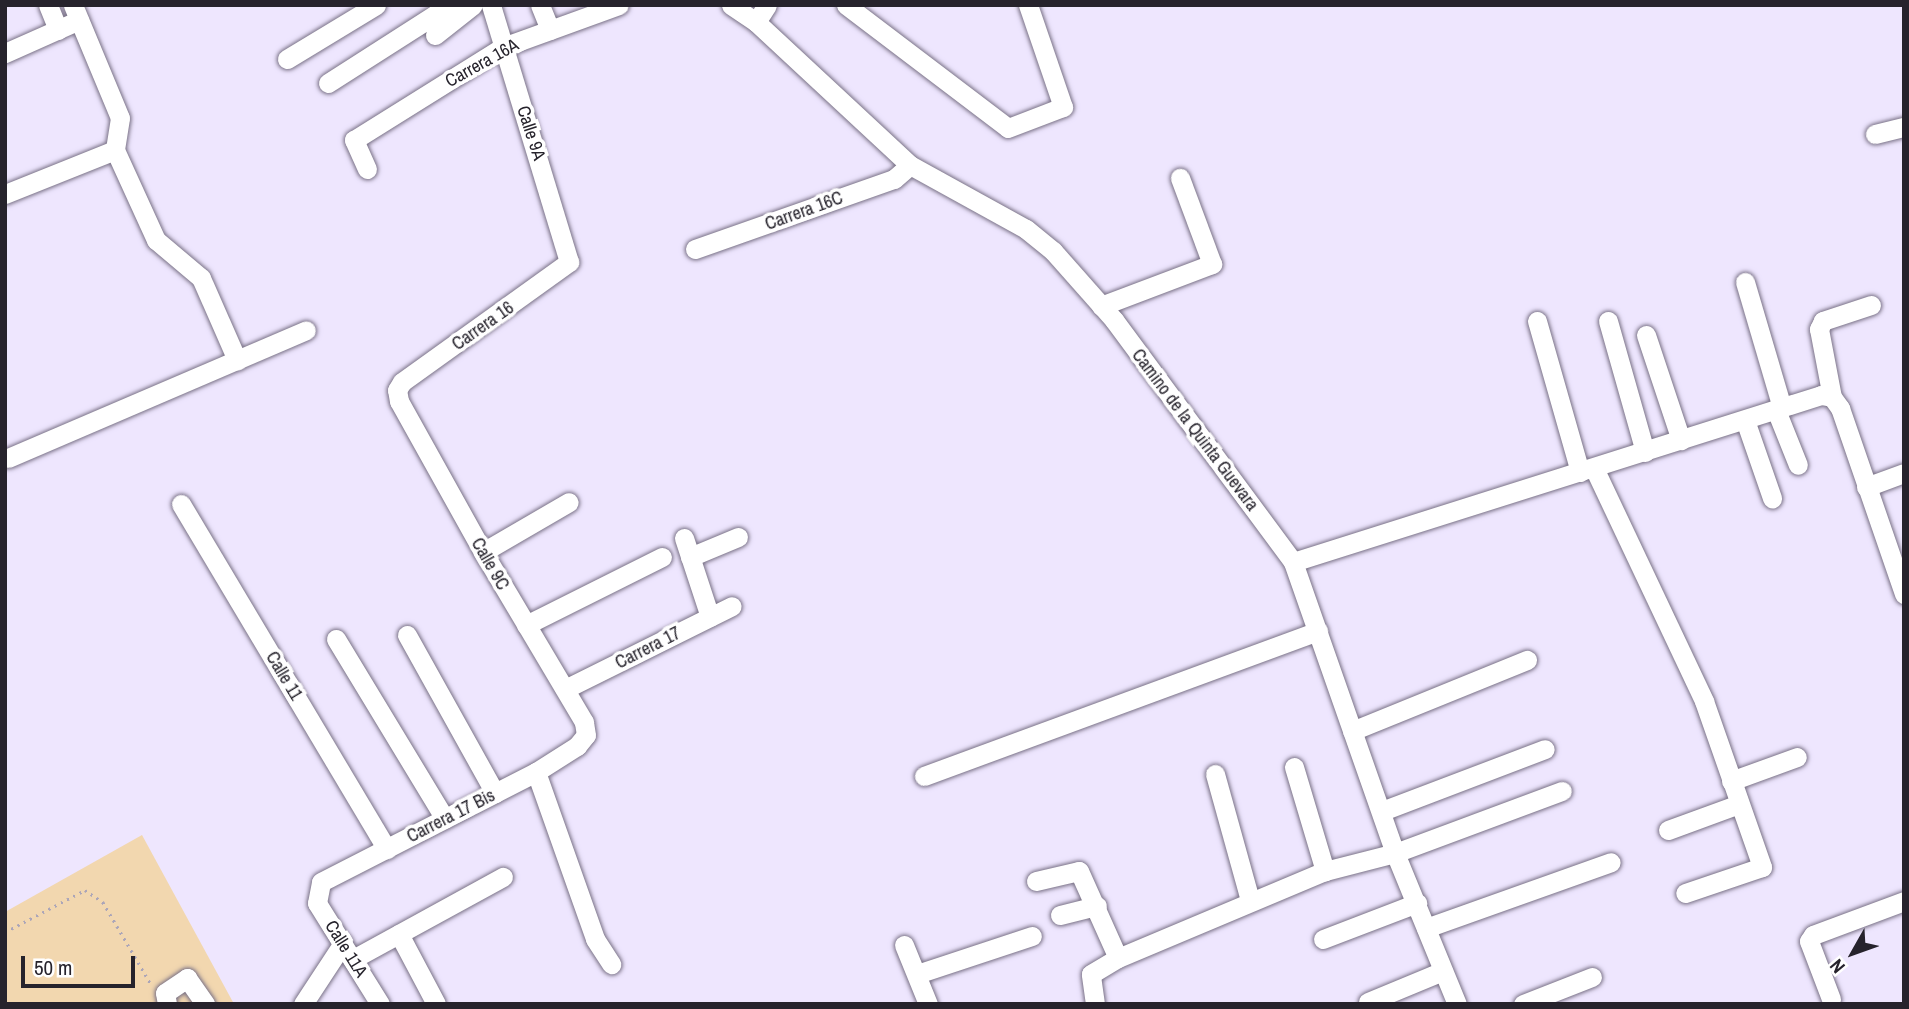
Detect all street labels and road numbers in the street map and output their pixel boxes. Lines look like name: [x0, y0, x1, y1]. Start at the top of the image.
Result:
street label: Carrera 16A: [442, 34, 522, 92]
street label: Calle 9A: [512, 103, 550, 163]
street label: Carrera 16C: [762, 187, 846, 235]
street label: Carrera 16: [448, 297, 518, 355]
street label: Camino de la Quinta Guevara: [1127, 345, 1263, 515]
street label: Calle 9C: [466, 534, 514, 594]
street label: Carrera 17: [612, 622, 684, 674]
street label: Calle 11: [261, 648, 307, 704]
street label: Carrera 17 Bis: [403, 785, 499, 847]
street label: Calle 11A: [320, 917, 372, 981]

